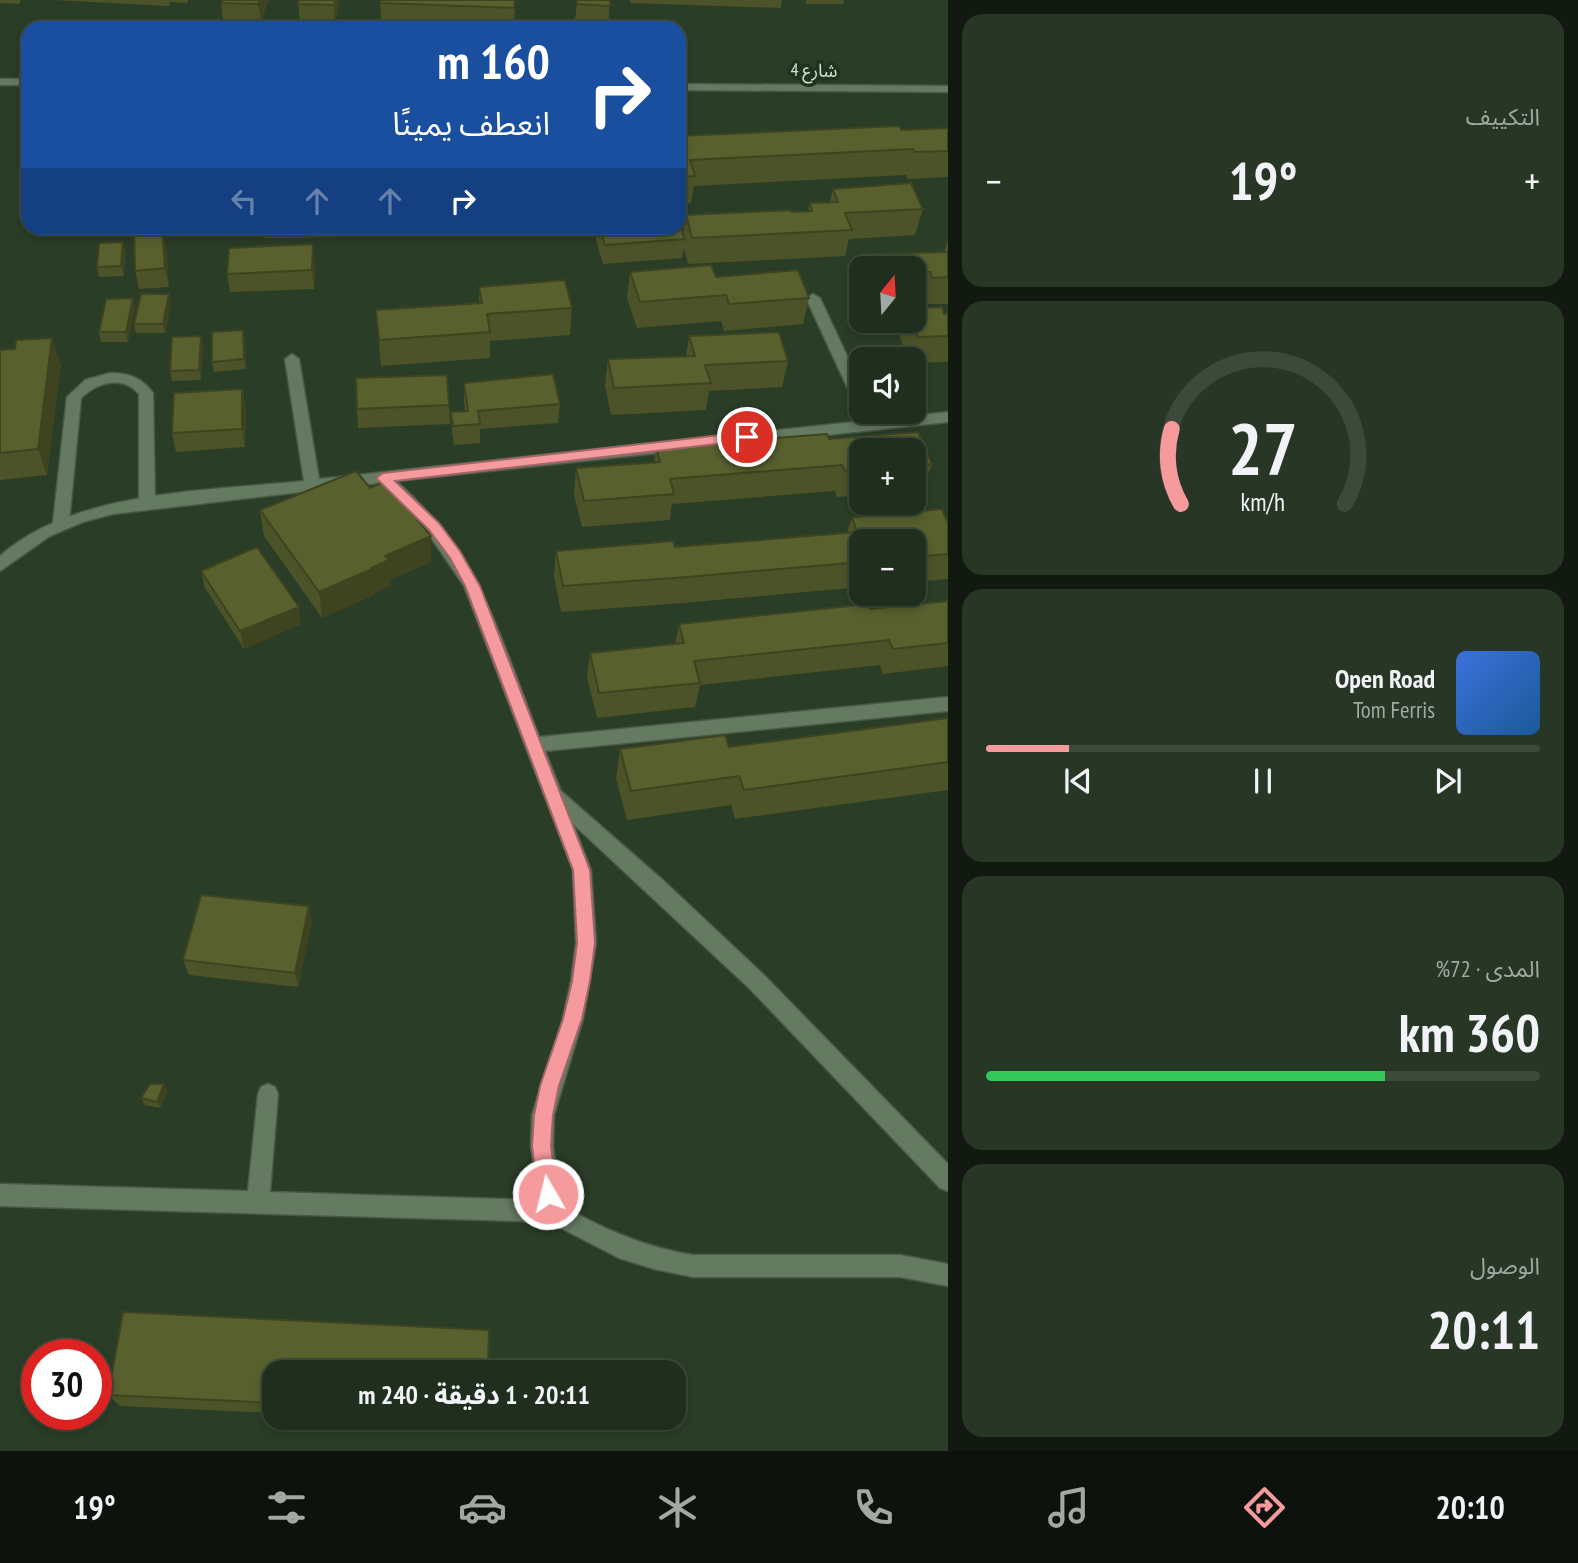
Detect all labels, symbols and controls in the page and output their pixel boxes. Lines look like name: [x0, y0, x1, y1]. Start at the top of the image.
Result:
text: 160 m: [437, 29, 550, 93]
icon: right: [574, 49, 665, 140]
street label: شارع 4: [790, 58, 838, 85]
text: انعطف يمينًا: [392, 102, 550, 144]
text: التكييف: [1466, 102, 1540, 131]
text: 19°: [1229, 147, 1297, 214]
text: −: [986, 156, 1002, 205]
text: +: [1524, 156, 1540, 205]
icon: left: [225, 182, 263, 220]
icon: ahead: [298, 182, 336, 220]
icon: ahead: [371, 182, 409, 220]
icon: right: [444, 182, 482, 220]
north arrow: [849, 256, 926, 332]
map controls: [849, 256, 926, 606]
button: sound: [849, 347, 926, 424]
text: 27: [1228, 401, 1298, 495]
pin: [717, 407, 777, 467]
icon: arrive: [728, 418, 766, 456]
button: +: [849, 438, 926, 515]
text: km/h: [1241, 486, 1285, 518]
button: −: [849, 529, 926, 606]
text: Open Road: [1335, 662, 1435, 695]
text: Tom Ferris: [1353, 695, 1435, 724]
icon: previous: [1059, 762, 1097, 800]
icon: pause: [1244, 762, 1282, 800]
icon: next: [1429, 762, 1467, 800]
text: المدى · 72%: [1436, 954, 1540, 983]
text: 360 km: [1399, 999, 1540, 1066]
position arrow: [511, 1157, 585, 1231]
text: الوصول: [1470, 1251, 1540, 1280]
text: 20:11: [1428, 1296, 1540, 1363]
speed limit sign: 30: [21, 1339, 112, 1430]
text: 20:11 · 1 دقيقة · 240 m: [358, 1378, 590, 1411]
icon: filters: [262, 1483, 311, 1532]
icon: car: [458, 1483, 507, 1532]
icon: climate: [653, 1483, 702, 1532]
icon: phone: [849, 1483, 898, 1532]
icon: music: [1044, 1483, 1093, 1532]
icon: directions: [1240, 1483, 1289, 1532]
text: 19°: [73, 1486, 116, 1528]
text: 20:10: [1436, 1486, 1505, 1528]

